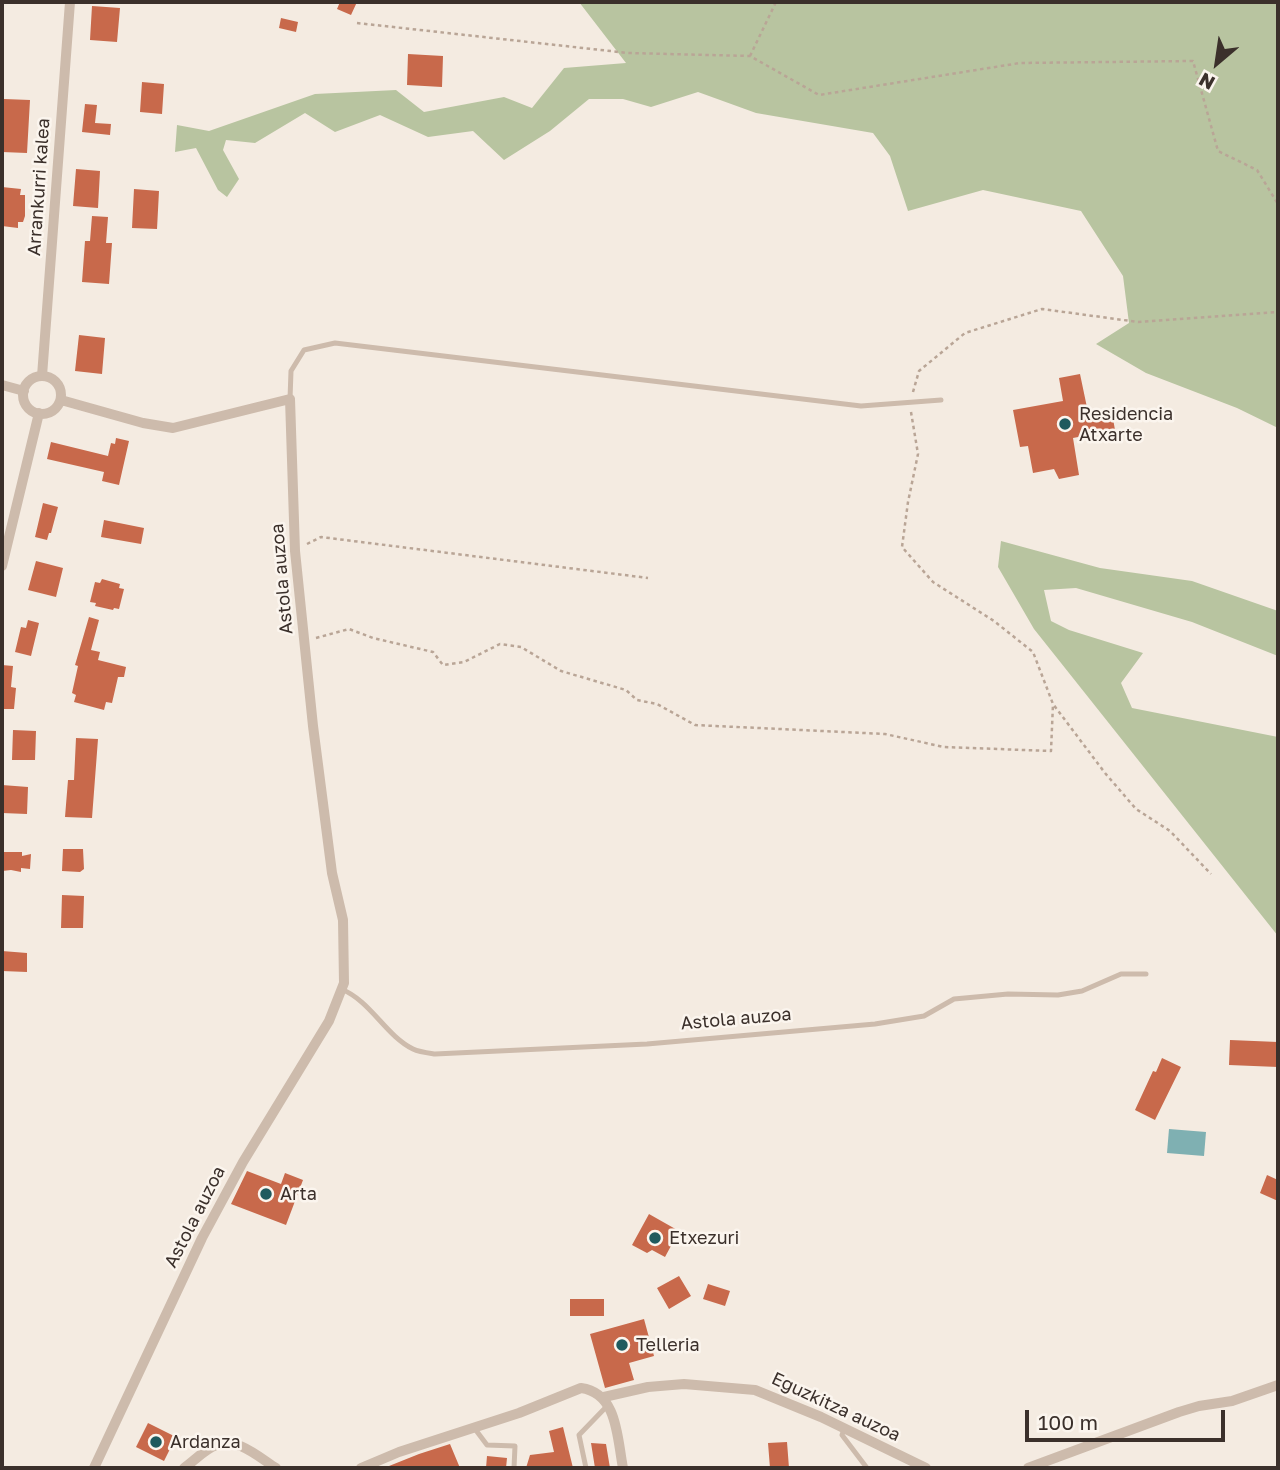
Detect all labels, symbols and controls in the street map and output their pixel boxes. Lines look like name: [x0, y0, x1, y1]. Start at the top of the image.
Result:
north arrow: [1182, 28, 1252, 98]
text: N: [1195, 68, 1218, 95]
street label: Arrankurri kalea: [23, 117, 55, 257]
place label: Residencia Atxarte: [1079, 403, 1173, 446]
marker: Residencia Atxarte: [1057, 416, 1073, 432]
street label: Astola auzoa: [266, 523, 298, 635]
street label: Astola auzoa: [680, 1003, 792, 1035]
street label: Astola auzoa: [160, 1163, 230, 1271]
place label: Arta: [280, 1183, 317, 1205]
marker: Arta: [258, 1186, 274, 1202]
place label: Etxezuri: [669, 1227, 739, 1249]
marker: Etxezuri: [647, 1230, 663, 1246]
place label: Telleria: [636, 1334, 700, 1356]
marker: Telleria: [614, 1337, 630, 1353]
street label: Eguzkitza auzoa: [768, 1368, 904, 1446]
scale bar: [1028, 1396, 1228, 1440]
text: 100 m: [1038, 1409, 1098, 1435]
place label: Ardanza: [170, 1431, 241, 1453]
marker: Ardanza: [148, 1434, 164, 1450]

